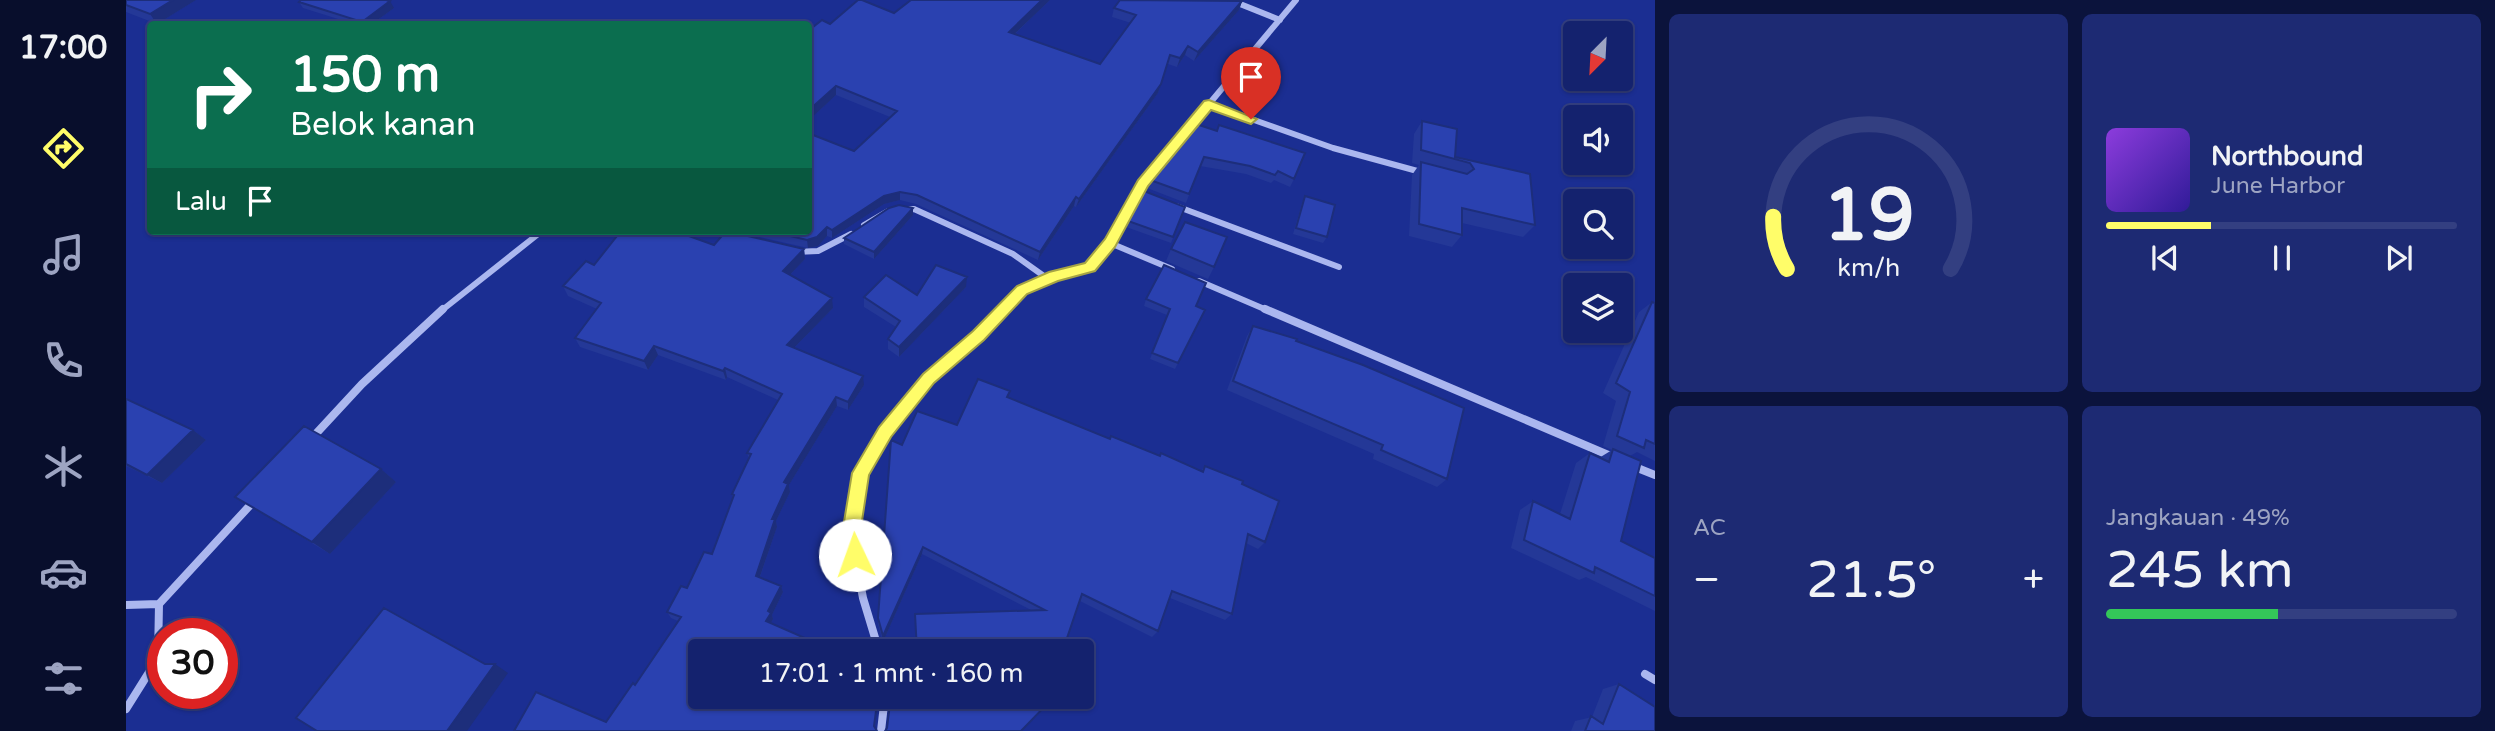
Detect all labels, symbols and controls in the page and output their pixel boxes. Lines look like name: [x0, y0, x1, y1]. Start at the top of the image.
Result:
north arrow: [1563, 21, 1633, 91]
map controls: [1563, 21, 1633, 343]
text: 17:00: [19, 29, 107, 67]
text: 150 m: [290, 46, 440, 105]
pin: [1221, 47, 1281, 119]
icon: right: [175, 49, 266, 140]
icon: arrive: [1232, 58, 1270, 96]
button: sound: [1563, 105, 1633, 175]
text: Belok kanan: [290, 106, 475, 144]
icon: directions: [39, 124, 88, 173]
text: Northbound: [2211, 141, 2363, 172]
text: 19: [1823, 172, 1914, 260]
text: June Harbor: [2211, 172, 2345, 200]
icon: arrive: [241, 182, 279, 220]
text: Lalu: [175, 186, 227, 217]
button: search: [1563, 189, 1633, 259]
icon: music: [39, 230, 88, 279]
icon: previous: [2146, 239, 2184, 277]
icon: pause: [2263, 239, 2301, 277]
icon: next: [2380, 239, 2418, 277]
text: km/h: [1837, 253, 1900, 283]
button: layers: [1563, 273, 1633, 343]
icon: phone: [39, 336, 88, 385]
icon: climate: [39, 442, 88, 491]
text: Jangkauan · 49%: [2106, 504, 2290, 532]
text: AC: [1693, 514, 1726, 542]
position arrow: [818, 518, 892, 592]
text: 245 km: [2106, 539, 2294, 602]
icon: car: [39, 548, 88, 597]
text: 21.5°: [1806, 549, 1936, 612]
text: −: [1693, 557, 1720, 603]
text: +: [2023, 557, 2044, 603]
speed limit sign: 30: [147, 618, 238, 709]
icon: filters: [39, 654, 88, 703]
text: 17:01 · 1 mnt · 160 m: [759, 658, 1023, 689]

